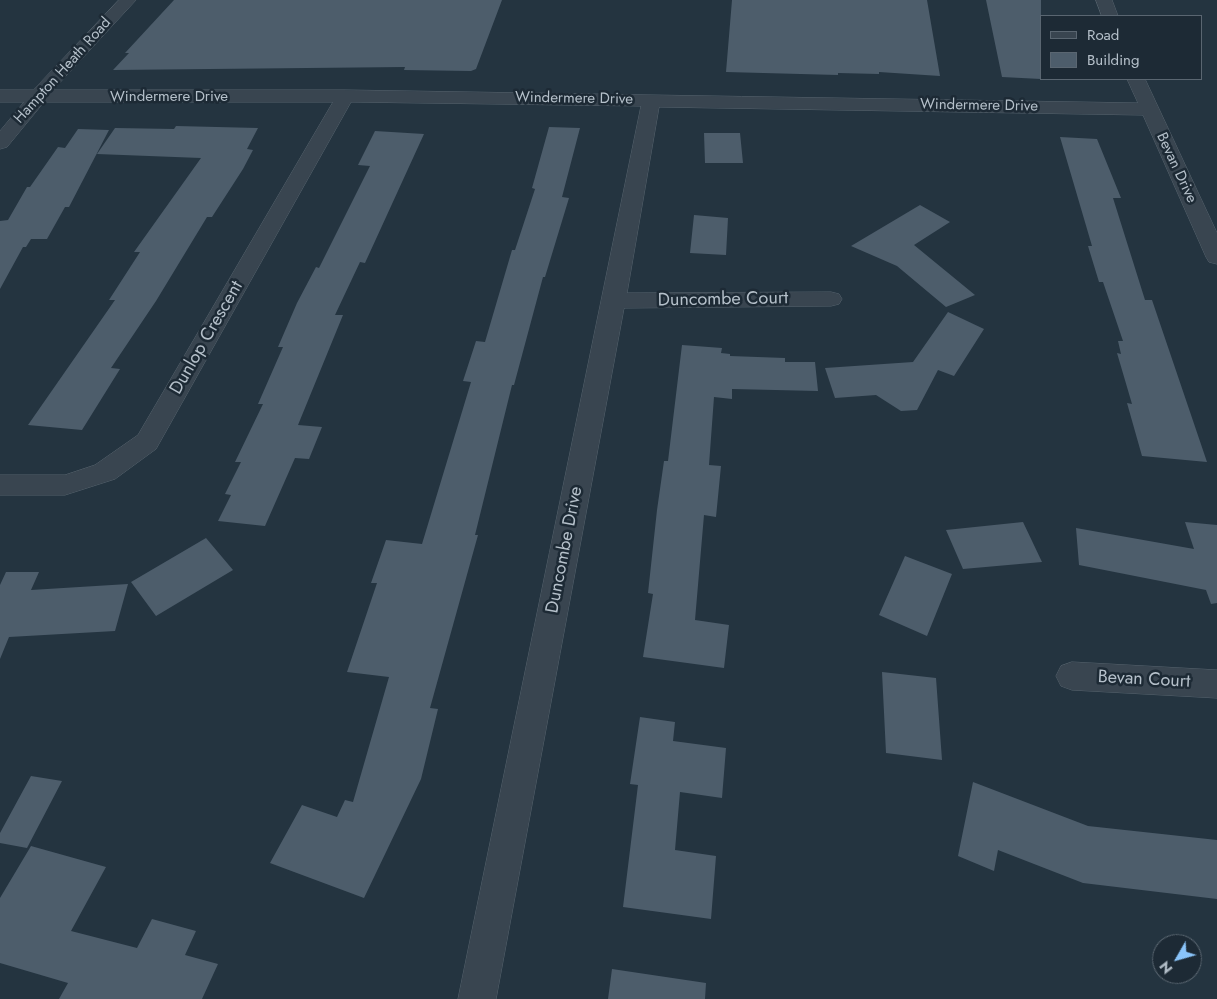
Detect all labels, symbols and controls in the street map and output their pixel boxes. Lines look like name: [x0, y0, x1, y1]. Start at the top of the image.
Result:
street label: Hampton Heath Road: [11, 14, 115, 128]
legend: [1040, 15, 1202, 80]
text: Road: [1087, 24, 1119, 46]
text: Building: [1087, 49, 1139, 71]
street label: Windermere Drive: [110, 88, 228, 106]
street label: Windermere Drive: [515, 89, 633, 109]
street label: Windermere Drive: [920, 96, 1038, 116]
street label: Bevan Drive: [1152, 130, 1200, 206]
street label: Dunlop Crescent: [166, 278, 248, 398]
street label: Duncombe Court: [657, 288, 789, 312]
street label: Duncombe Drive: [542, 485, 588, 615]
street label: Bevan Court: [1097, 667, 1191, 693]
north arrow: [1152, 934, 1202, 984]
text: N: [1155, 957, 1177, 978]

